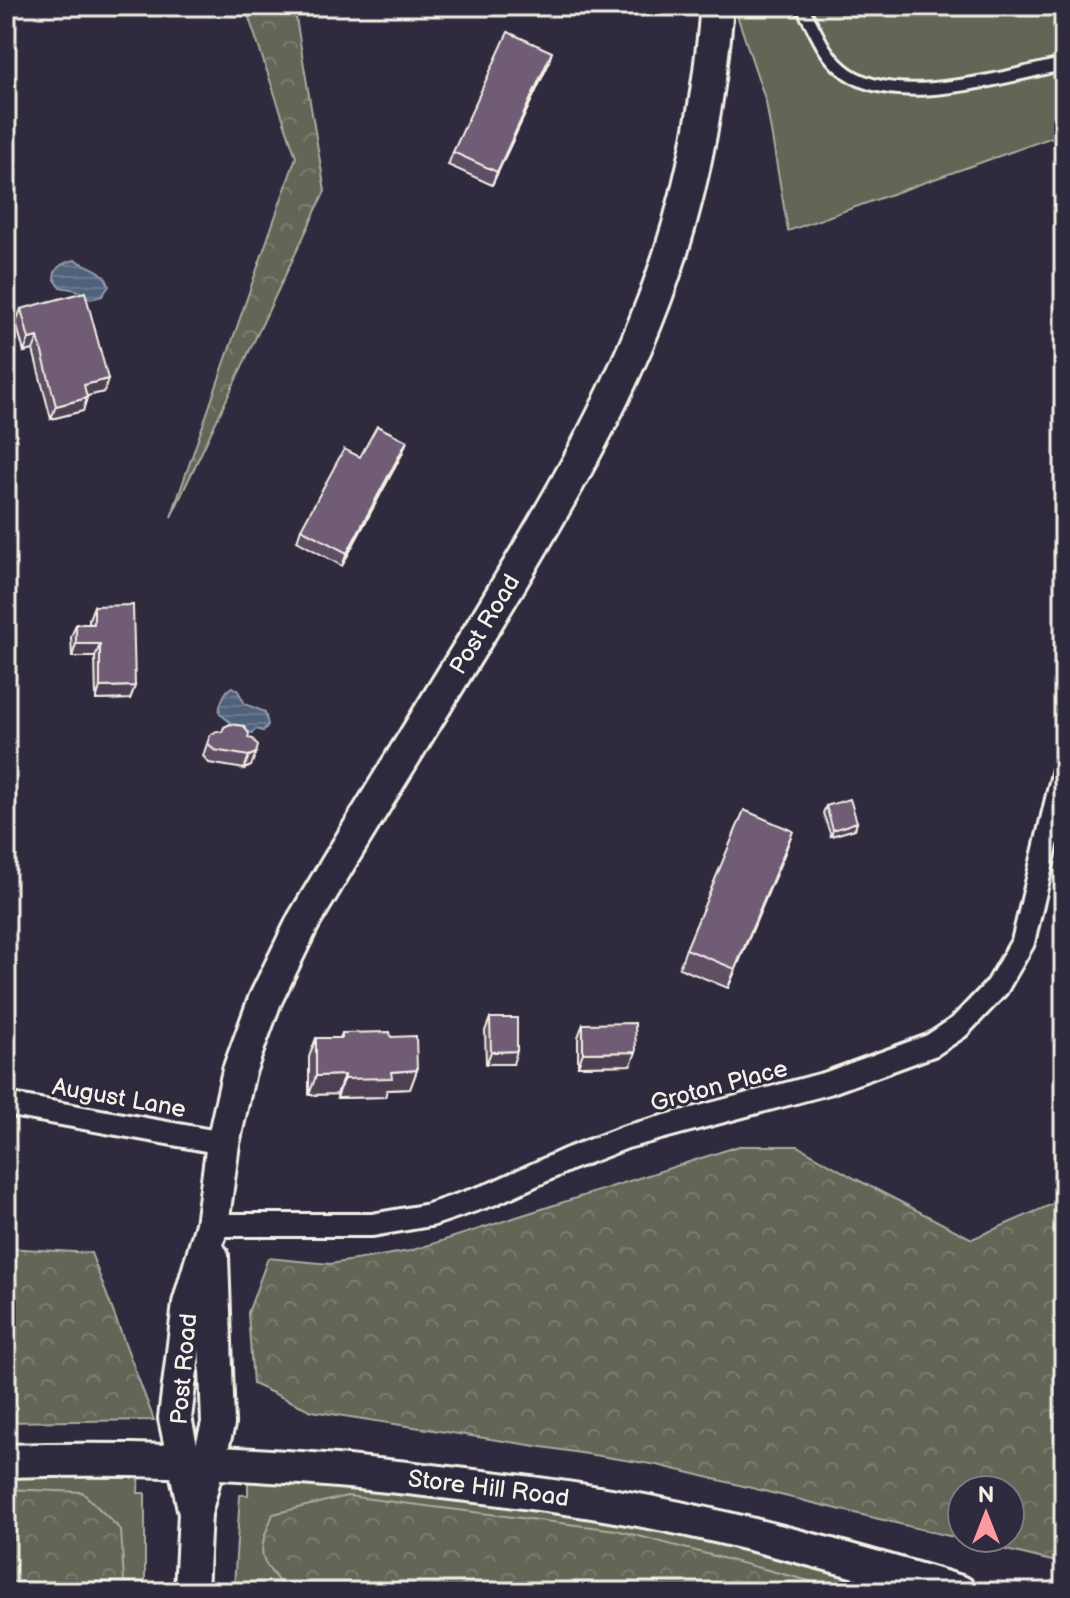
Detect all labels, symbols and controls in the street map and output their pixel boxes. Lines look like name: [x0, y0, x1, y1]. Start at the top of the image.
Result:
street label: Post Road: [443, 569, 526, 679]
street label: Groton Place: [647, 1054, 791, 1118]
street label: August Lane: [50, 1072, 188, 1124]
street label: Post Road: [165, 1312, 203, 1426]
street label: Store Hill Road: [407, 1464, 571, 1513]
north arrow: [946, 1474, 1026, 1554]
text: N: [978, 1482, 994, 1509]

